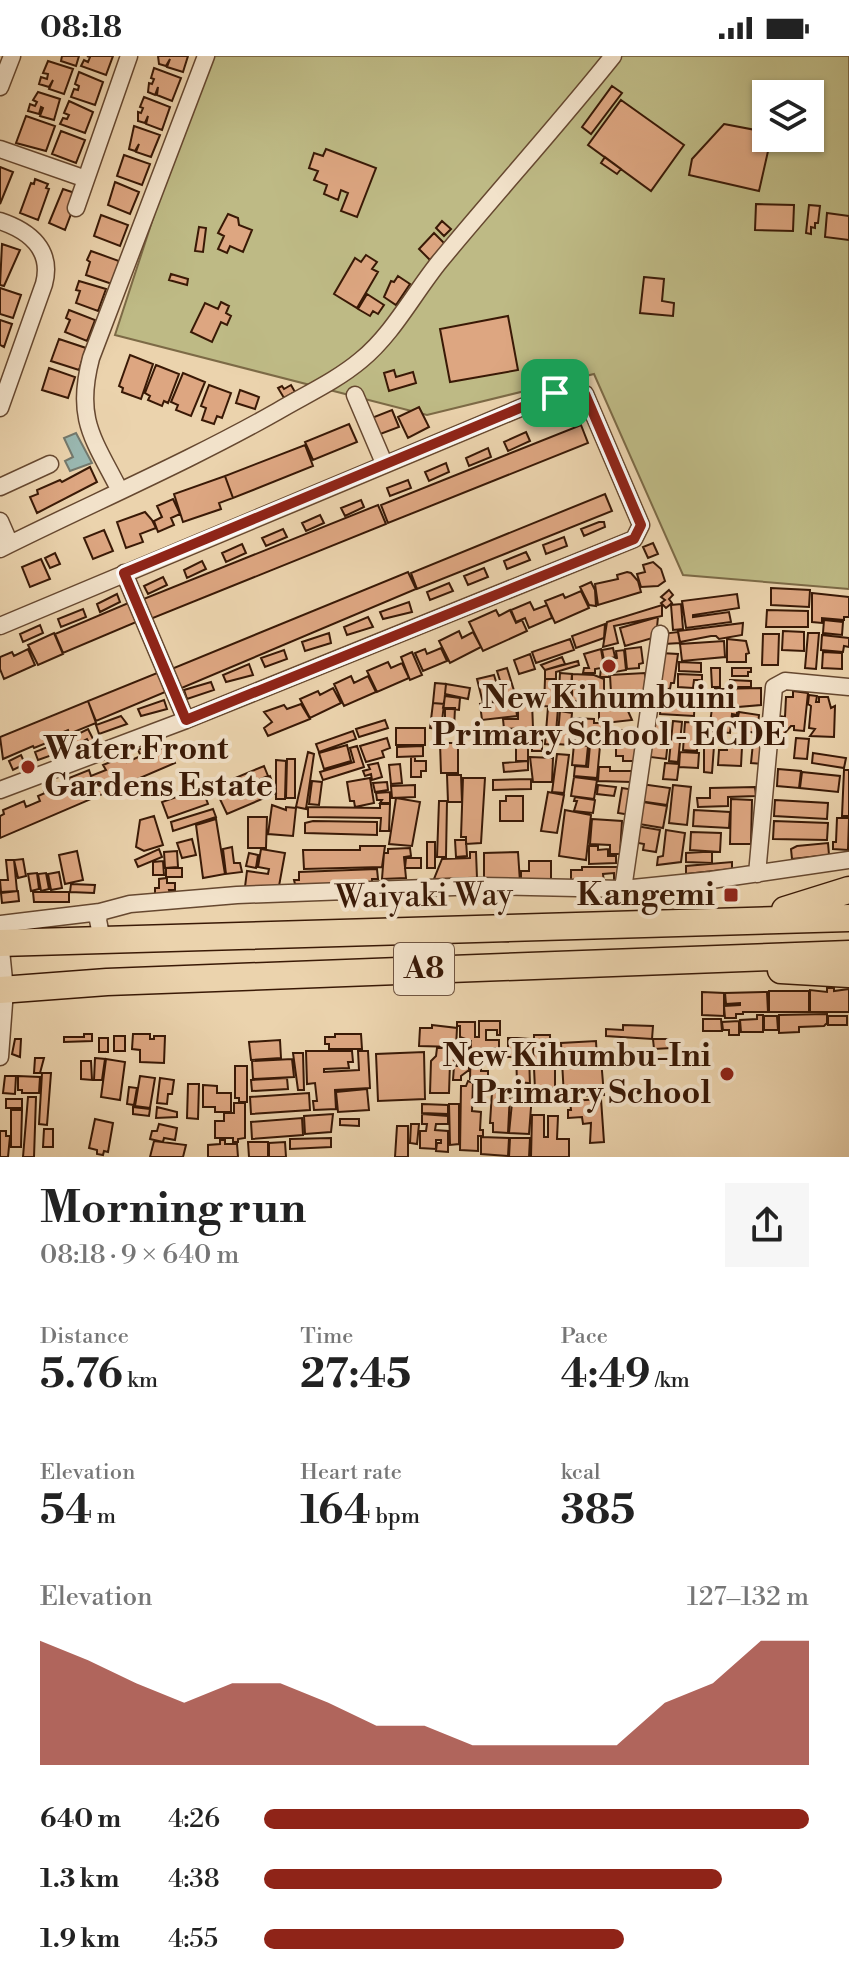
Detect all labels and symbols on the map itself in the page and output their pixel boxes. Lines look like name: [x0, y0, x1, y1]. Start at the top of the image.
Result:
pin: [521, 359, 589, 427]
marker: New Kihumbuini Primary School - ECDE: [600, 657, 618, 675]
place label: New Kihumbuini Primary School - ECDE: [433, 678, 785, 755]
place label: Water Front Gardens Estate: [43, 729, 273, 806]
marker: Water Front Gardens Estate: [19, 758, 37, 776]
street label: Waiyaki Way: [334, 874, 514, 918]
place label: Kangemi: [577, 875, 715, 915]
marker: Kangemi: [722, 886, 740, 904]
road number: A8: [394, 943, 454, 995]
place label: New Kihumbu-Ini Primary School: [443, 1036, 711, 1113]
marker: New Kihumbu-Ini Primary School: [718, 1065, 736, 1083]

